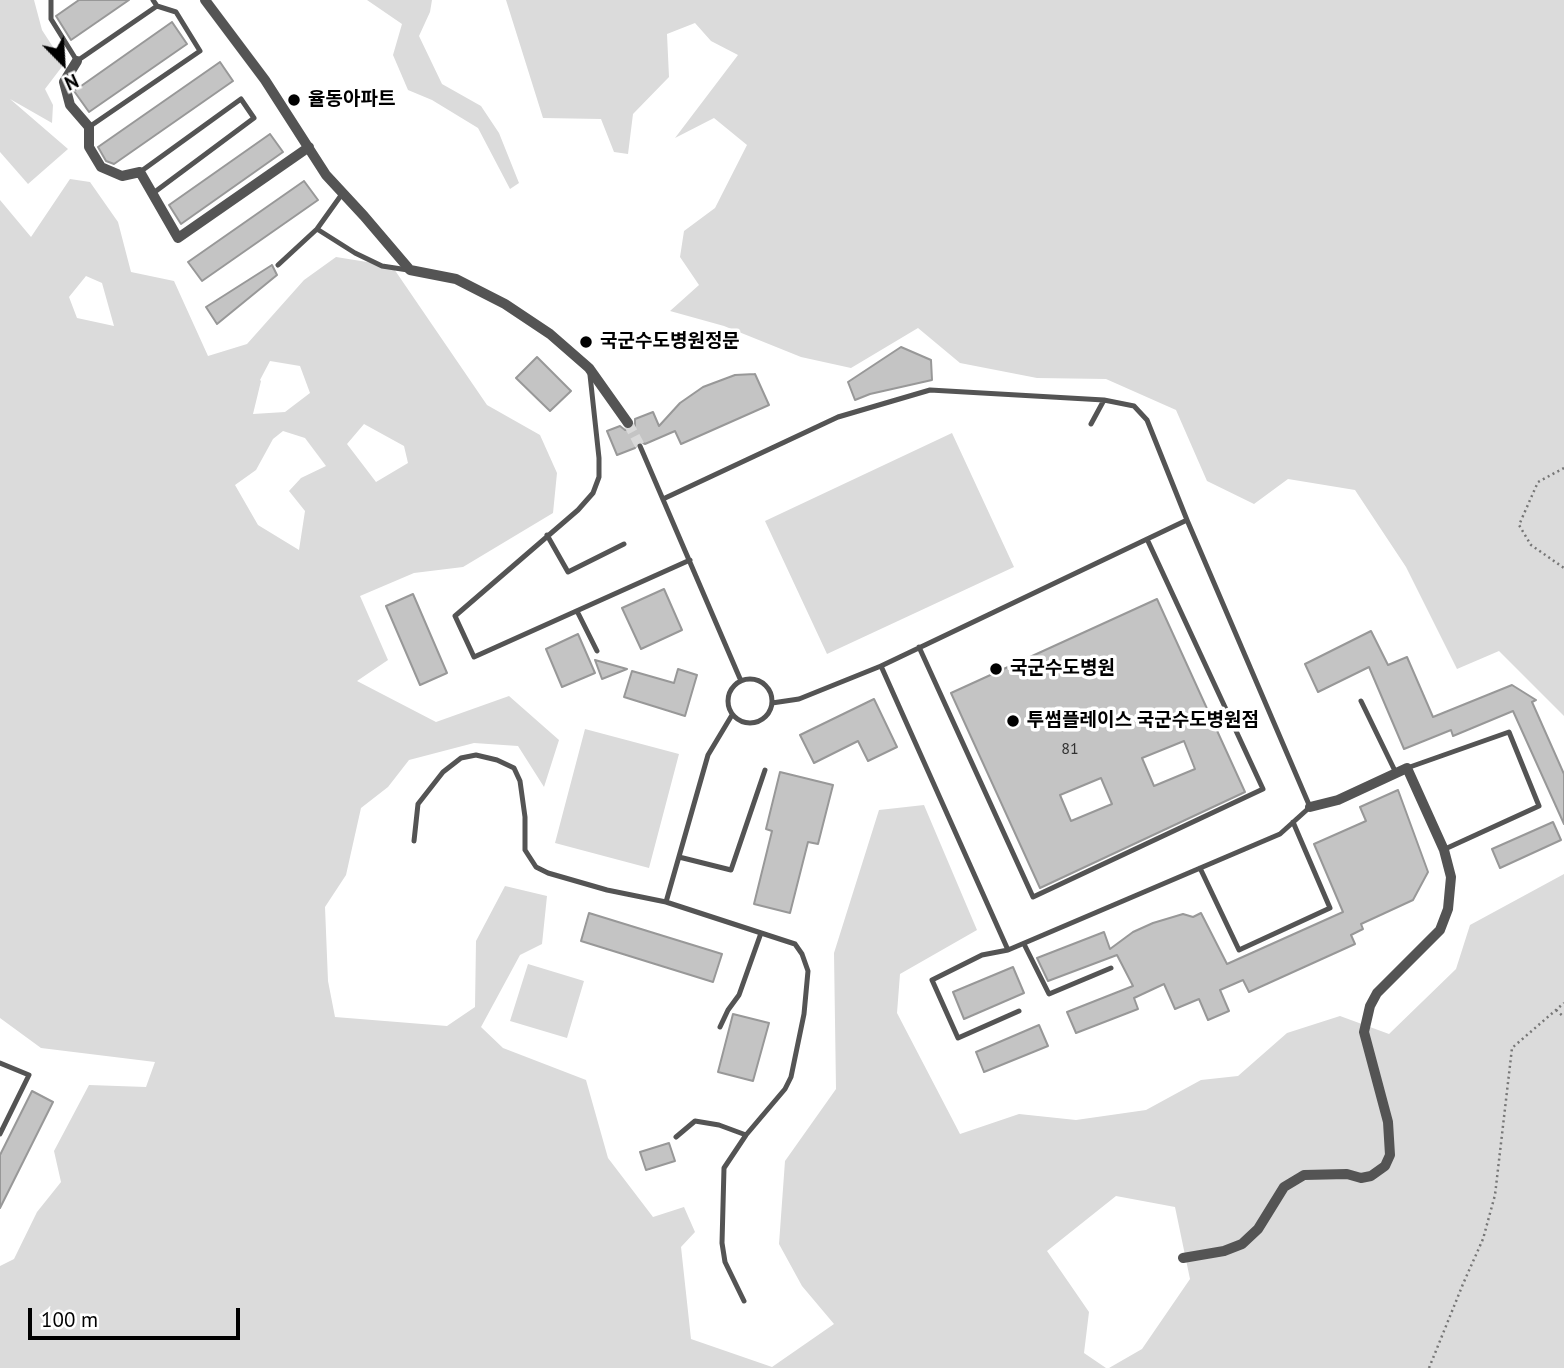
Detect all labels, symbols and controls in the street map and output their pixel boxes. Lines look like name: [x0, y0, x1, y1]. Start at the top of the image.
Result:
north arrow: [28, 28, 98, 98]
text: N: [61, 69, 82, 96]
place label: 율동아파트: [308, 89, 395, 111]
marker: 율동아파트: [286, 92, 302, 108]
place label: 국군수도병원정문: [600, 331, 740, 353]
marker: 국군수도병원정문: [578, 334, 594, 350]
place label: 국군수도병원: [1010, 658, 1115, 680]
marker: 국군수도병원: [988, 661, 1004, 677]
place label: 투썸플레이스 국군수도병원점: [1027, 710, 1259, 732]
marker: 투썸플레이스 국군수도병원점: [1005, 713, 1021, 729]
house number: 81: [1061, 739, 1079, 759]
scale bar: [32, 1294, 243, 1338]
text: 100 m: [41, 1306, 98, 1333]

